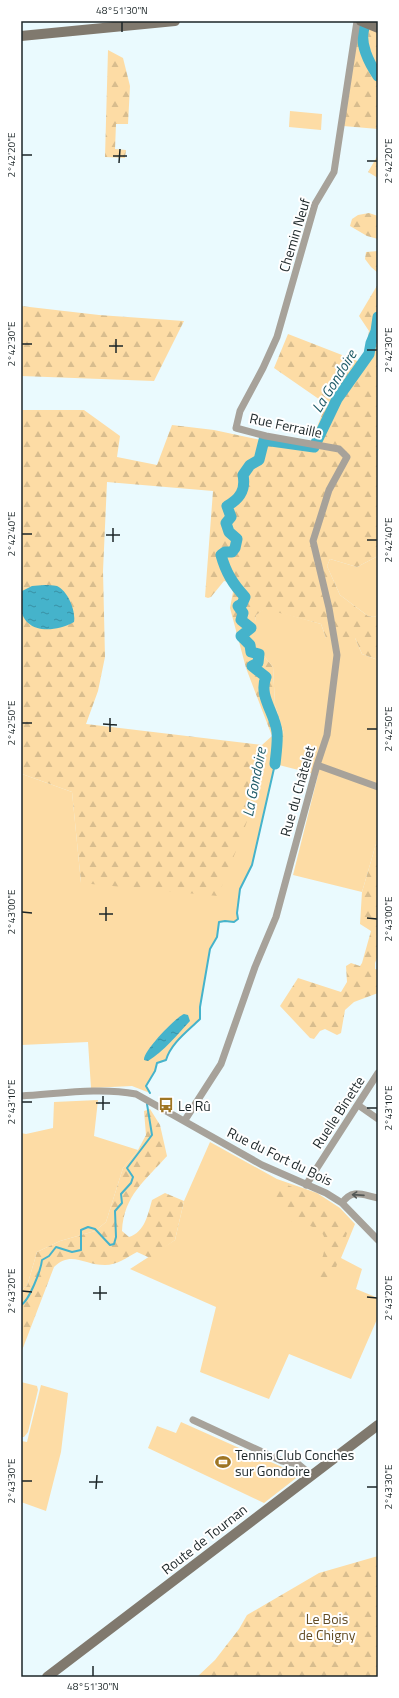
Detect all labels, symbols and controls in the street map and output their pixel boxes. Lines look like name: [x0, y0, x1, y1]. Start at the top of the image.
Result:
text: 48°51'30"N: [96, 3, 148, 18]
text: 2°42'20"E: [4, 132, 19, 177]
text: 2°42'20"E: [381, 138, 396, 183]
street label: Chemin Neuf: [273, 195, 315, 274]
text: 2°42'30"E: [4, 321, 19, 366]
text: 2°42'30"E: [381, 327, 396, 372]
water label: La Gondoire: [306, 344, 363, 417]
street label: Rue Ferraille: [248, 407, 324, 443]
text: 2°42'40"E: [4, 511, 19, 556]
text: 2°42'40"E: [381, 517, 396, 562]
text: 2°42'50"E: [4, 700, 19, 745]
text: 2°42'50"E: [381, 706, 396, 751]
street label: Rue du Châtelet: [274, 743, 320, 839]
water label: La Gondoire: [236, 744, 272, 819]
text: 2°43'00"E: [4, 889, 19, 934]
text: 2°43'00"E: [381, 896, 396, 941]
street label: Ruelle Binette: [307, 1072, 369, 1152]
text: 2°43'10"E: [4, 1079, 19, 1124]
text: 2°43'10"E: [381, 1085, 396, 1130]
place label: Le Rû: [178, 1095, 211, 1116]
bus stop icon: Le Rû: [157, 1096, 175, 1114]
street label: Rue du Fort du Bois: [224, 1121, 336, 1191]
one-way arrow: [352, 1191, 365, 1199]
text: 2°43'20"E: [4, 1268, 19, 1313]
text: 2°43'20"E: [381, 1275, 396, 1320]
place label: Tennis Club Conches sur Gondoire: [235, 1444, 354, 1481]
sports icon: Tennis Club Conches sur Gondoire: [214, 1453, 232, 1471]
text: 2°43'30"E: [4, 1458, 19, 1503]
text: 2°43'30"E: [381, 1464, 396, 1509]
street label: Route de Tournan: [157, 1499, 251, 1579]
park label: Le Bois de Chigny: [298, 1608, 356, 1645]
text: 48°51'30"N: [67, 1679, 119, 1694]

